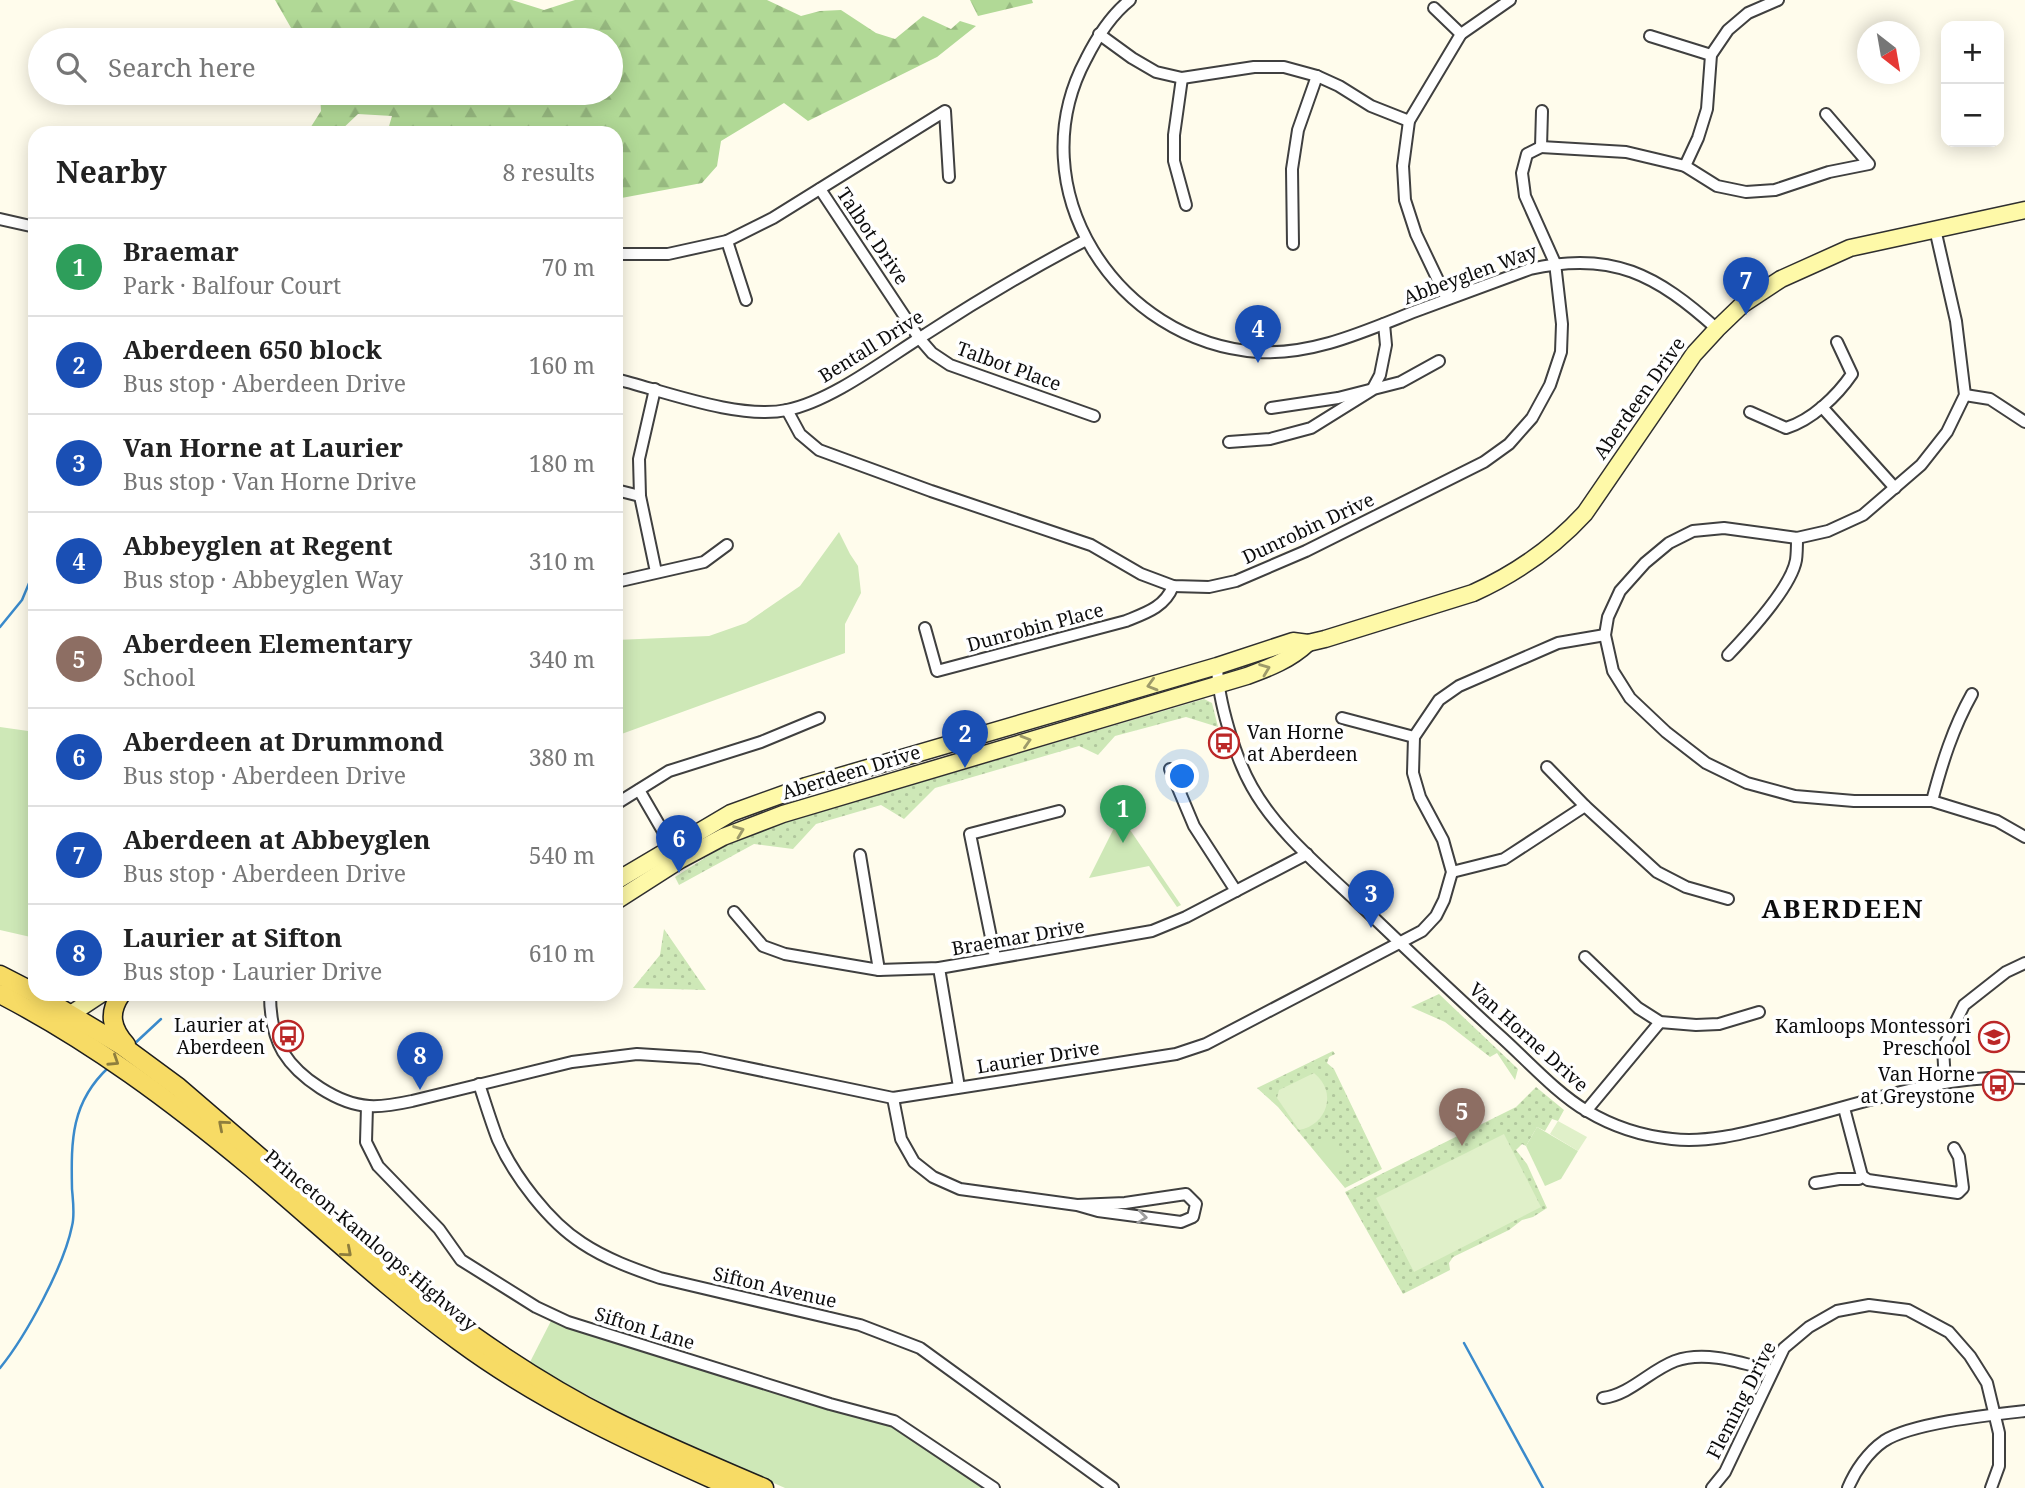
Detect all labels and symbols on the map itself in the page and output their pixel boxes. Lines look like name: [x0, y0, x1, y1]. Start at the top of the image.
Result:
north arrow: [1857, 21, 1920, 84]
street label: Talbot Drive: [831, 182, 915, 290]
street label: Abbeyglen Way: [1399, 238, 1541, 310]
pin: 7: [1723, 257, 1769, 315]
street label: Bentall Drive: [814, 303, 928, 389]
pin: 4: [1235, 305, 1281, 363]
street label: Aberdeen Drive: [1587, 332, 1691, 464]
street label: Talbot Place: [953, 335, 1065, 397]
street label: Dunrobin Drive: [1238, 486, 1378, 570]
street label: Dunrobin Place: [964, 596, 1106, 658]
one-way arrow: [1259, 663, 1271, 677]
one-way arrow: [1146, 677, 1158, 692]
pin: 2: [942, 710, 988, 768]
place label: Van Horne at Aberdeen: [1247, 719, 1358, 767]
bus stop icon: Van Horne at Aberdeen: [1207, 726, 1241, 760]
one-way arrow: [1020, 735, 1032, 750]
street label: Aberdeen Drive: [779, 739, 923, 805]
your location: [1165, 759, 1199, 793]
pin: 1: [1100, 785, 1146, 843]
pin: 6: [656, 815, 702, 873]
one-way arrow: [732, 825, 745, 839]
pin: 3: [1348, 870, 1394, 928]
district label: ABERDEEN: [1762, 890, 1924, 926]
street label: Braemar Drive: [950, 913, 1086, 961]
street label: Van Horne Drive: [1464, 977, 1594, 1097]
place label: Laurier at Aberdeen: [174, 1012, 265, 1060]
place label: Kamloops Montessori Preschool: [1775, 1013, 1971, 1061]
bus stop icon: Laurier at Aberdeen: [271, 1019, 305, 1053]
school or university icon: Kamloops Montessori Preschool: [1977, 1020, 2011, 1054]
pin: 8: [397, 1032, 443, 1090]
street label: Laurier Drive: [975, 1034, 1101, 1080]
one-way arrow: [107, 1053, 120, 1066]
place label: Van Horne at Greystone: [1861, 1061, 1975, 1109]
bus stop icon: Van Horne at Greystone: [1981, 1068, 2015, 1102]
pin: 5: [1439, 1088, 1485, 1146]
one-way arrow: [218, 1121, 231, 1133]
street label: Princeton-Kamloops Highway: [259, 1143, 483, 1337]
one-way arrow: [1137, 1210, 1148, 1225]
one-way arrow: [339, 1244, 352, 1256]
street label: Sifton Avenue: [711, 1260, 839, 1314]
street label: Sifton Lane: [592, 1300, 698, 1356]
street label: Fleming Drive: [1700, 1337, 1782, 1463]

